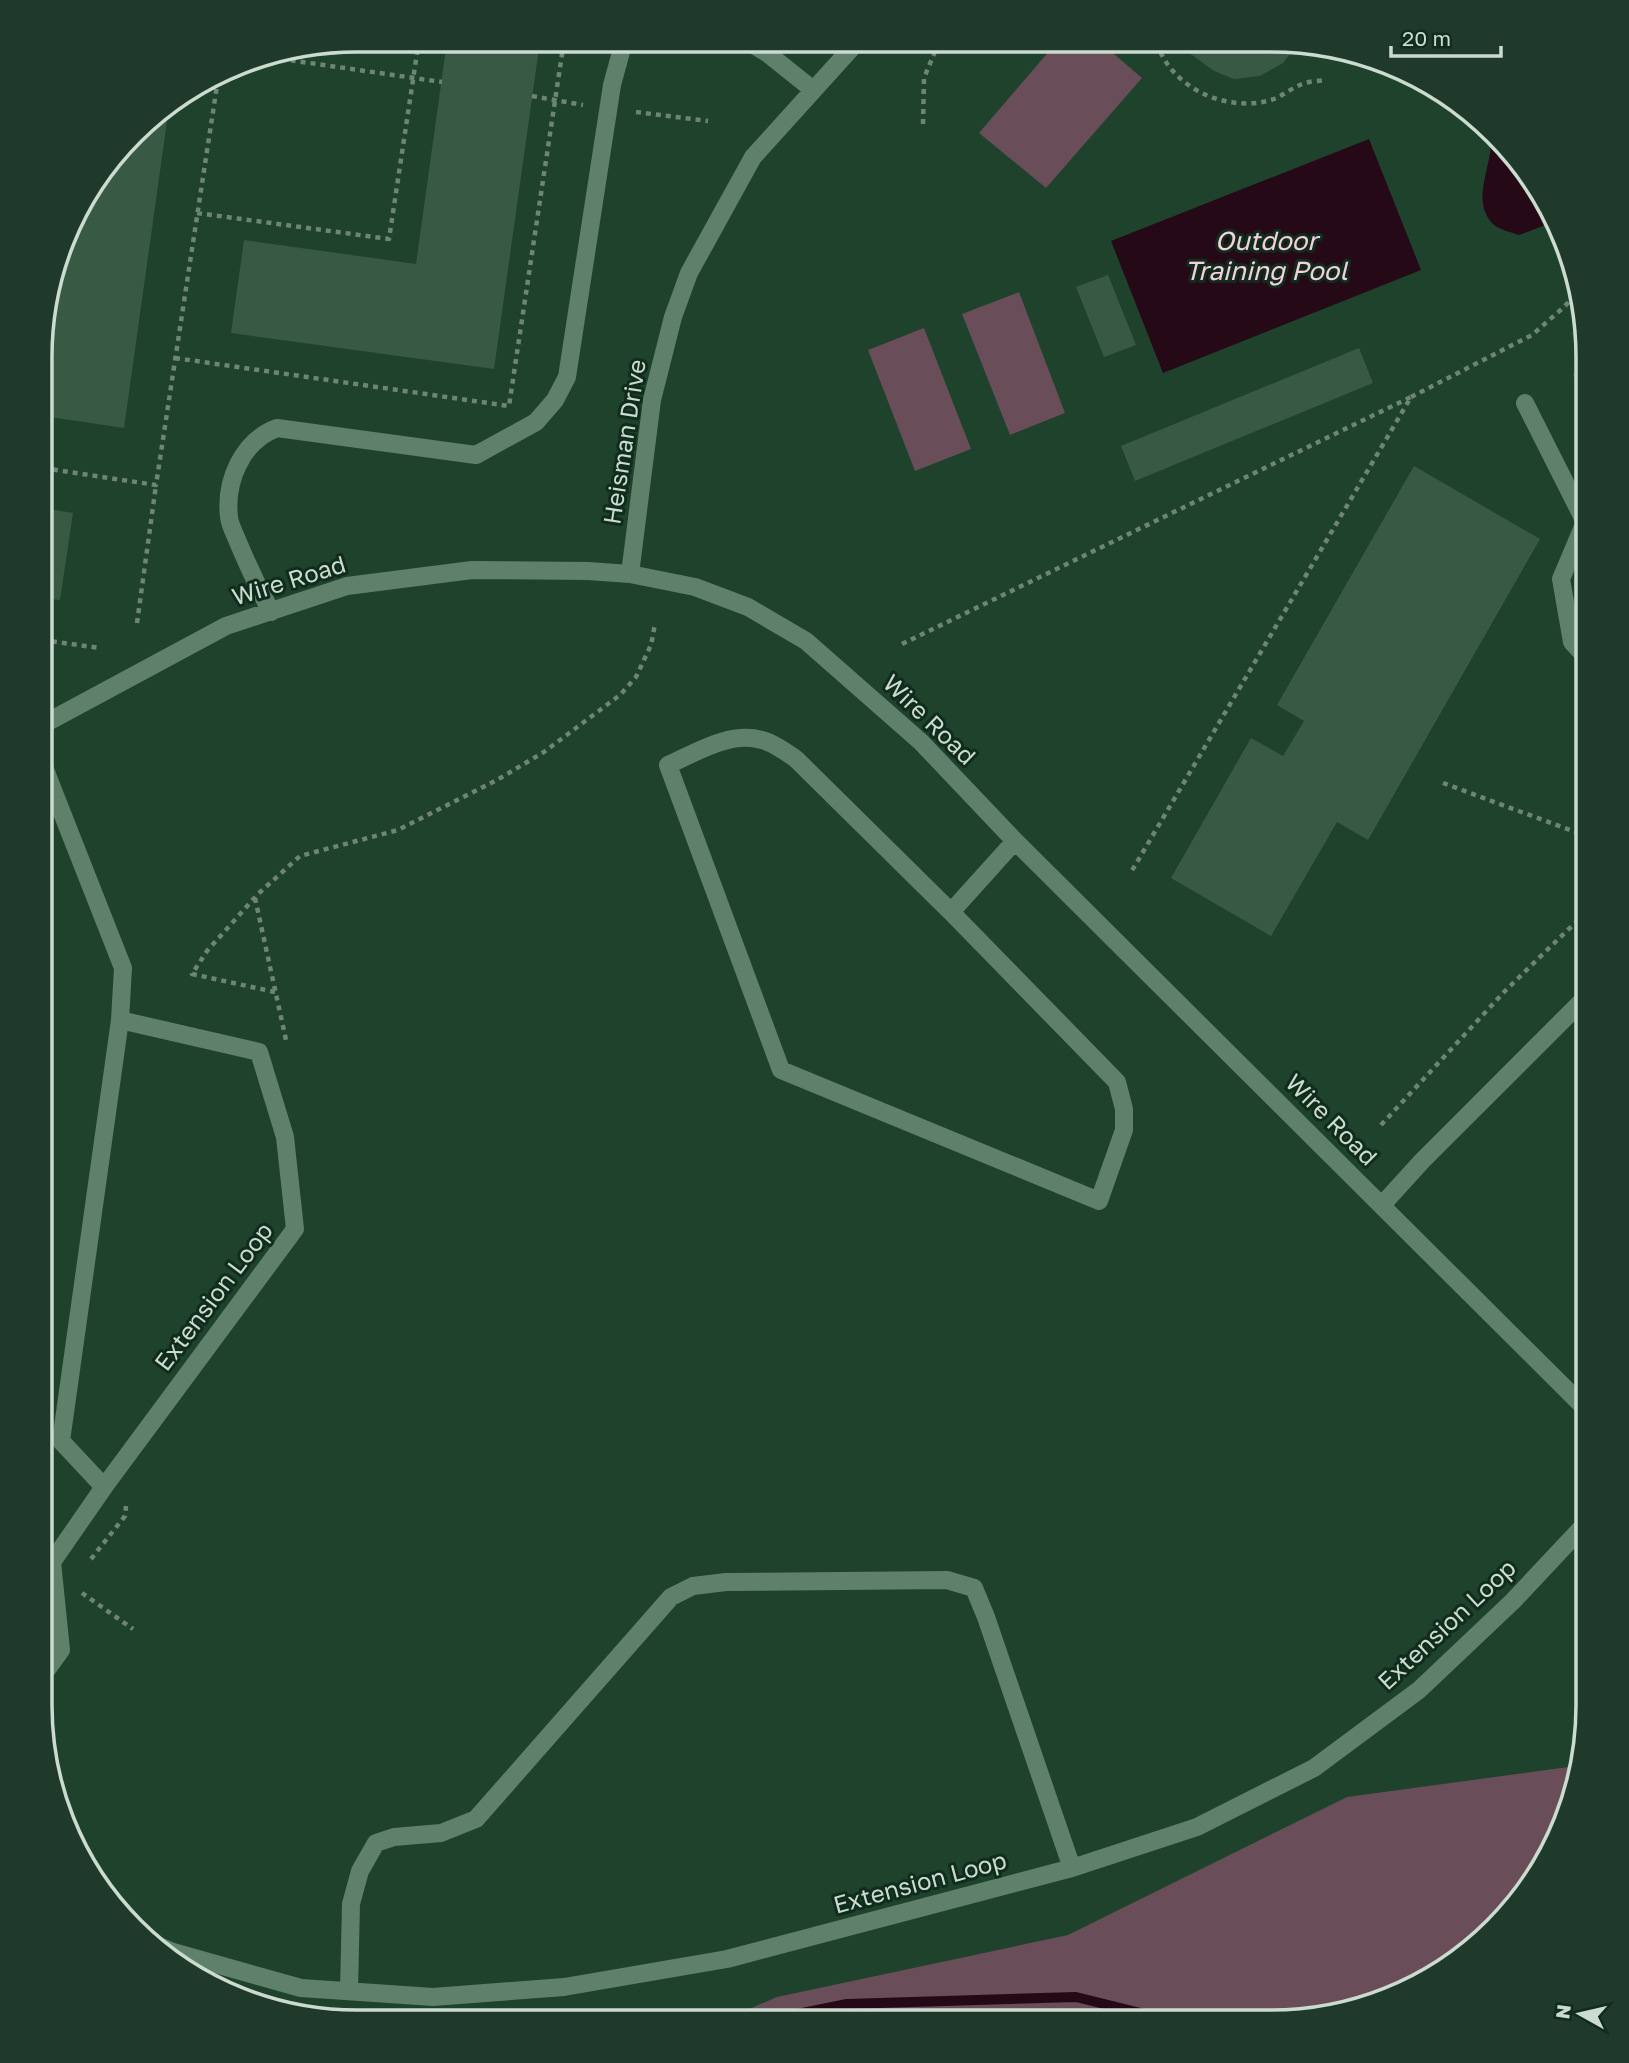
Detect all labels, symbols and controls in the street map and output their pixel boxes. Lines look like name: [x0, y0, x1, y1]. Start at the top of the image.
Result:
scale bar: [1391, 14, 1501, 58]
text: 20 m: [1402, 25, 1451, 51]
water label: Outdoor Training Pool: [1184, 225, 1349, 286]
street label: Heisman Drive: [596, 357, 651, 526]
street label: Wire Road: [228, 549, 349, 611]
street label: Wire Road: [878, 668, 982, 770]
street label: Wire Road: [1280, 1067, 1384, 1171]
street label: Extension Loop: [148, 1216, 278, 1376]
street label: Extension Loop: [1371, 1553, 1521, 1695]
street label: Extension Loop: [830, 1845, 1009, 1919]
north arrow: [1545, 1979, 1615, 2049]
text: N: [1550, 2003, 1575, 2020]

